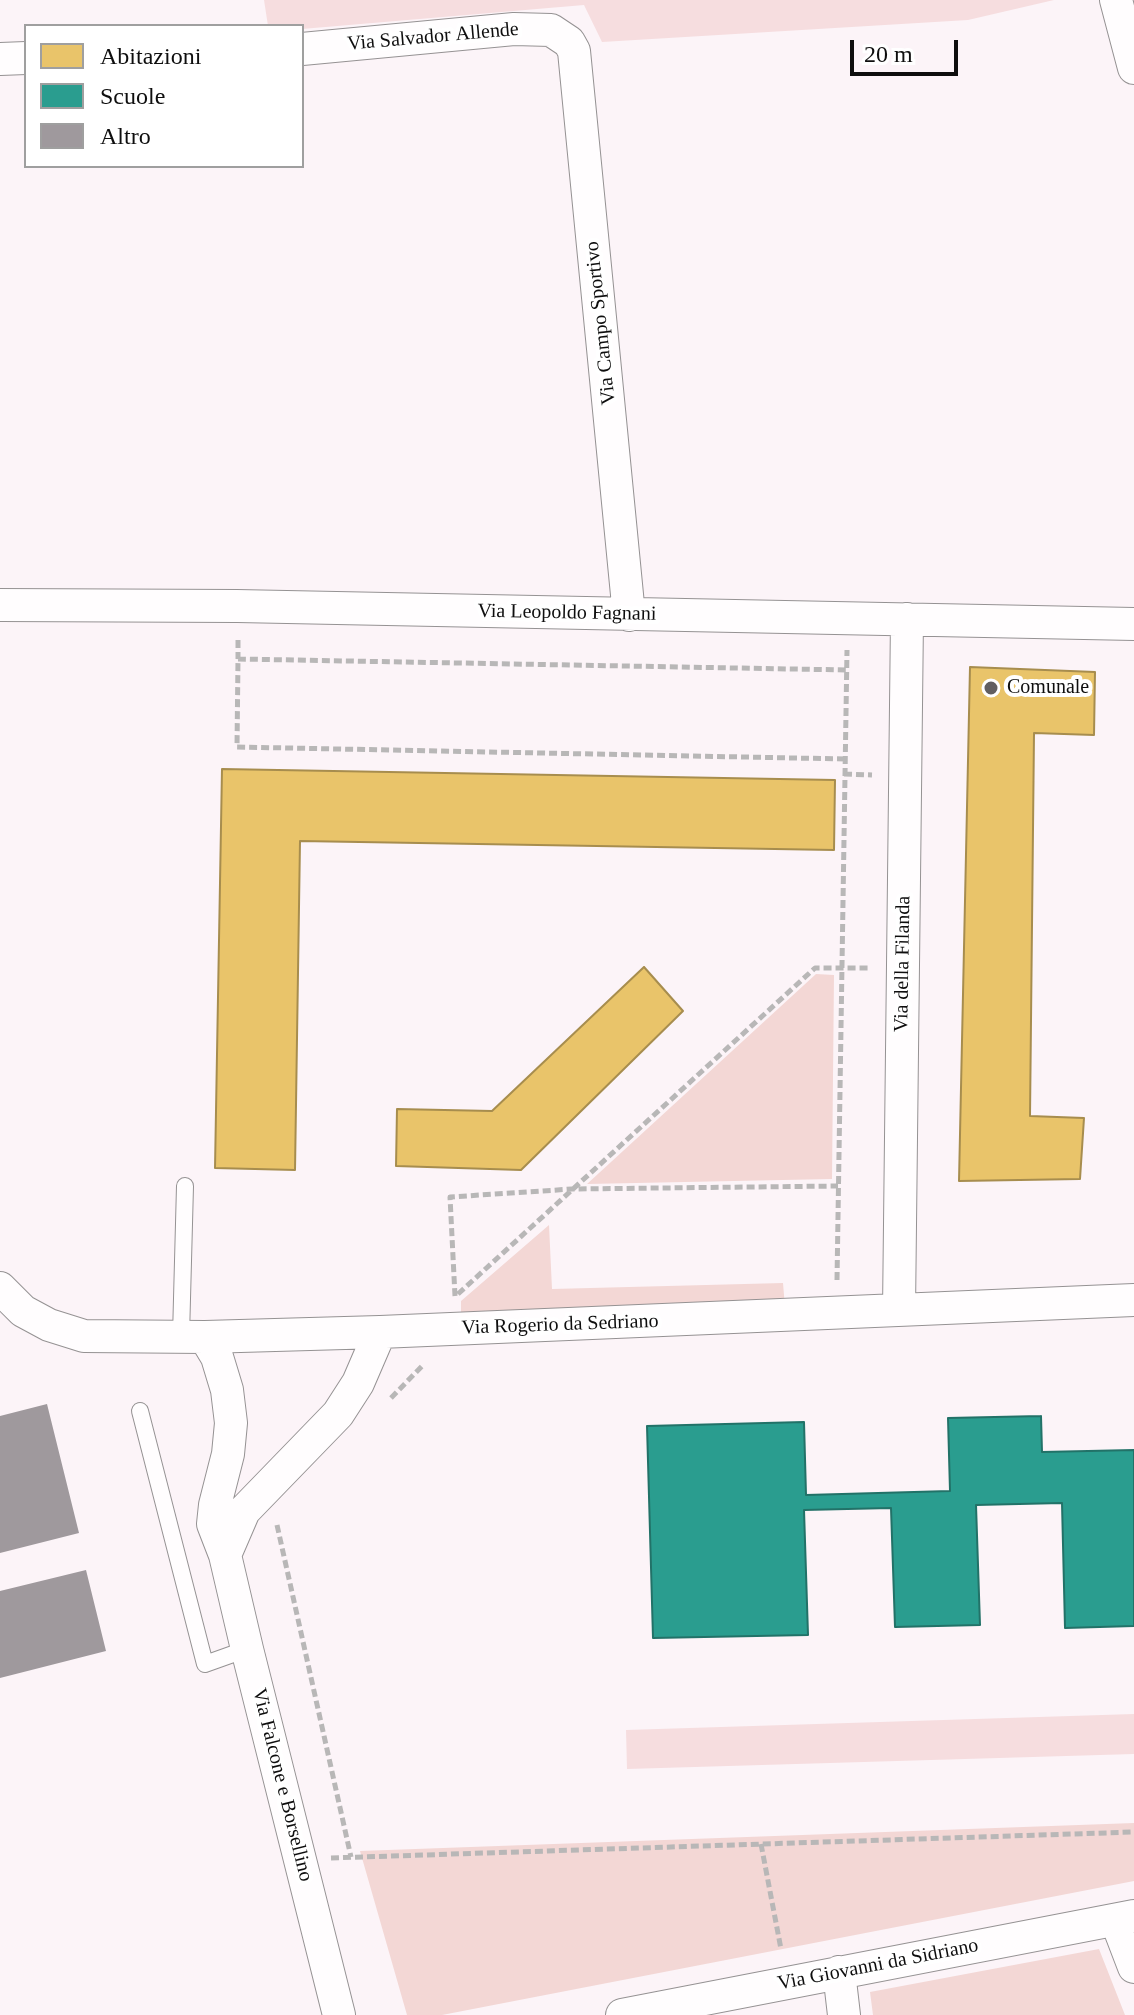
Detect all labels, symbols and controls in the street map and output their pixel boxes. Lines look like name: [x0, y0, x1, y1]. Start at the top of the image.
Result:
street label: Via Salvador Allende: [346, 18, 520, 56]
legend: [24, 24, 304, 168]
scale bar: [854, 24, 962, 74]
text: 20 m: [864, 41, 913, 67]
text: Abitazioni: [100, 43, 201, 69]
text: Scuole: [100, 83, 165, 109]
text: Altro: [100, 123, 151, 149]
street label: Via Campo Sportivo: [580, 240, 622, 406]
street label: Via Leopoldo Fagnani: [477, 599, 657, 627]
place label: Comunale: [1007, 676, 1089, 700]
marker: Comunale: [982, 679, 1000, 697]
street label: Via della Filanda: [890, 896, 916, 1032]
street label: Via Rogerio da Sedriano: [461, 1310, 659, 1340]
street label: Via Falcone e Borsellino: [246, 1686, 318, 1884]
street label: Via Giovanni da Sidriano: [776, 1934, 980, 1996]

